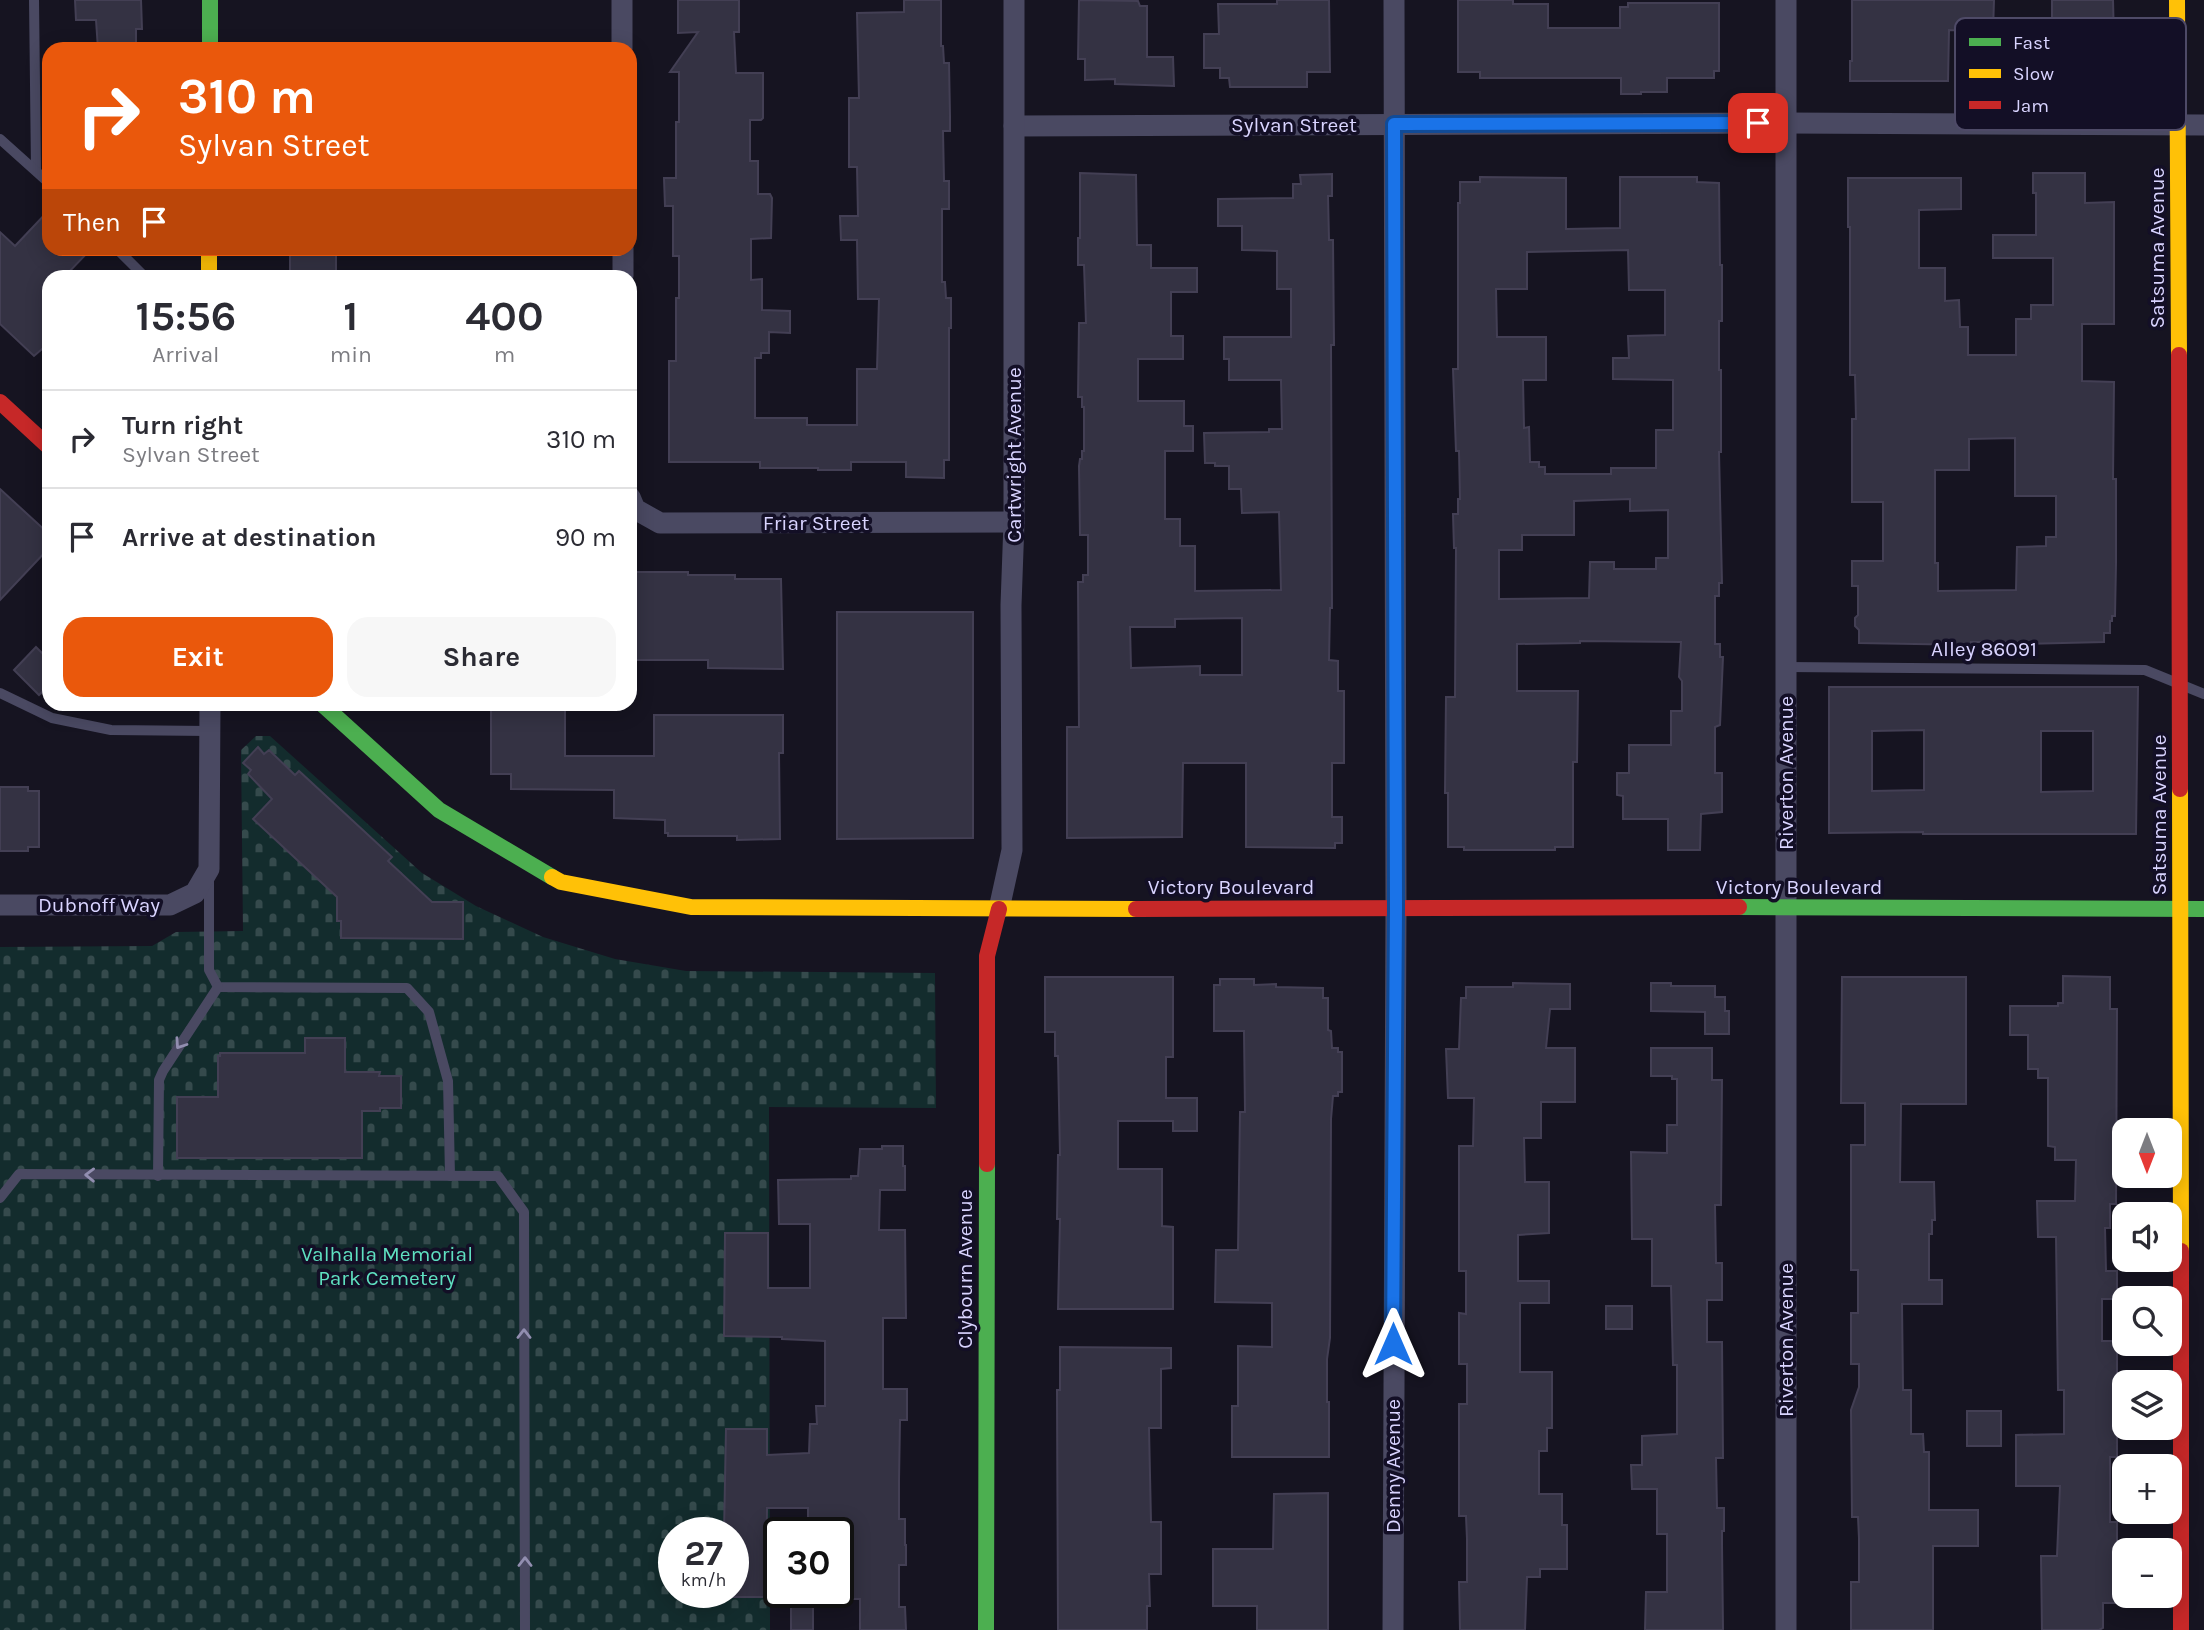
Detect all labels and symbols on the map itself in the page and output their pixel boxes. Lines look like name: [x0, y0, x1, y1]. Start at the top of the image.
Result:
legend: [1955, 18, 2186, 130]
text: Fast: [2013, 32, 2050, 54]
text: Slow: [2013, 63, 2054, 85]
pin: [1728, 93, 1788, 153]
text: Jam: [2013, 95, 2049, 117]
street label: Sylvan Street: [1231, 113, 1357, 137]
street label: Satsuma Avenue: [2145, 167, 2169, 329]
street label: Cartwright Avenue: [1002, 367, 1026, 543]
street label: Friar Street: [763, 511, 869, 535]
street label: Alley 86091: [1931, 637, 2037, 661]
street label: Riverton Avenue: [1774, 696, 1798, 850]
street label: Satsuma Avenue: [2147, 734, 2171, 896]
street label: Victory Boulevard: [1148, 875, 1314, 899]
street label: Victory Boulevard: [1716, 875, 1882, 899]
street label: Dubnoff Way: [38, 893, 160, 917]
one-way arrow: [176, 1037, 189, 1050]
north arrow: [2112, 1118, 2182, 1188]
one-way arrow: [84, 1167, 95, 1183]
street label: Clybourn Avenue: [953, 1189, 977, 1349]
park label: Valhalla Memorial Park Cemetery: [301, 1242, 473, 1290]
street label: Riverton Avenue: [1774, 1263, 1798, 1417]
position arrow: [1356, 1307, 1430, 1381]
one-way arrow: [516, 1329, 532, 1339]
street label: Denny Avenue: [1381, 1399, 1405, 1533]
speed limit sign: 30: [763, 1517, 854, 1608]
one-way arrow: [517, 1556, 533, 1567]

